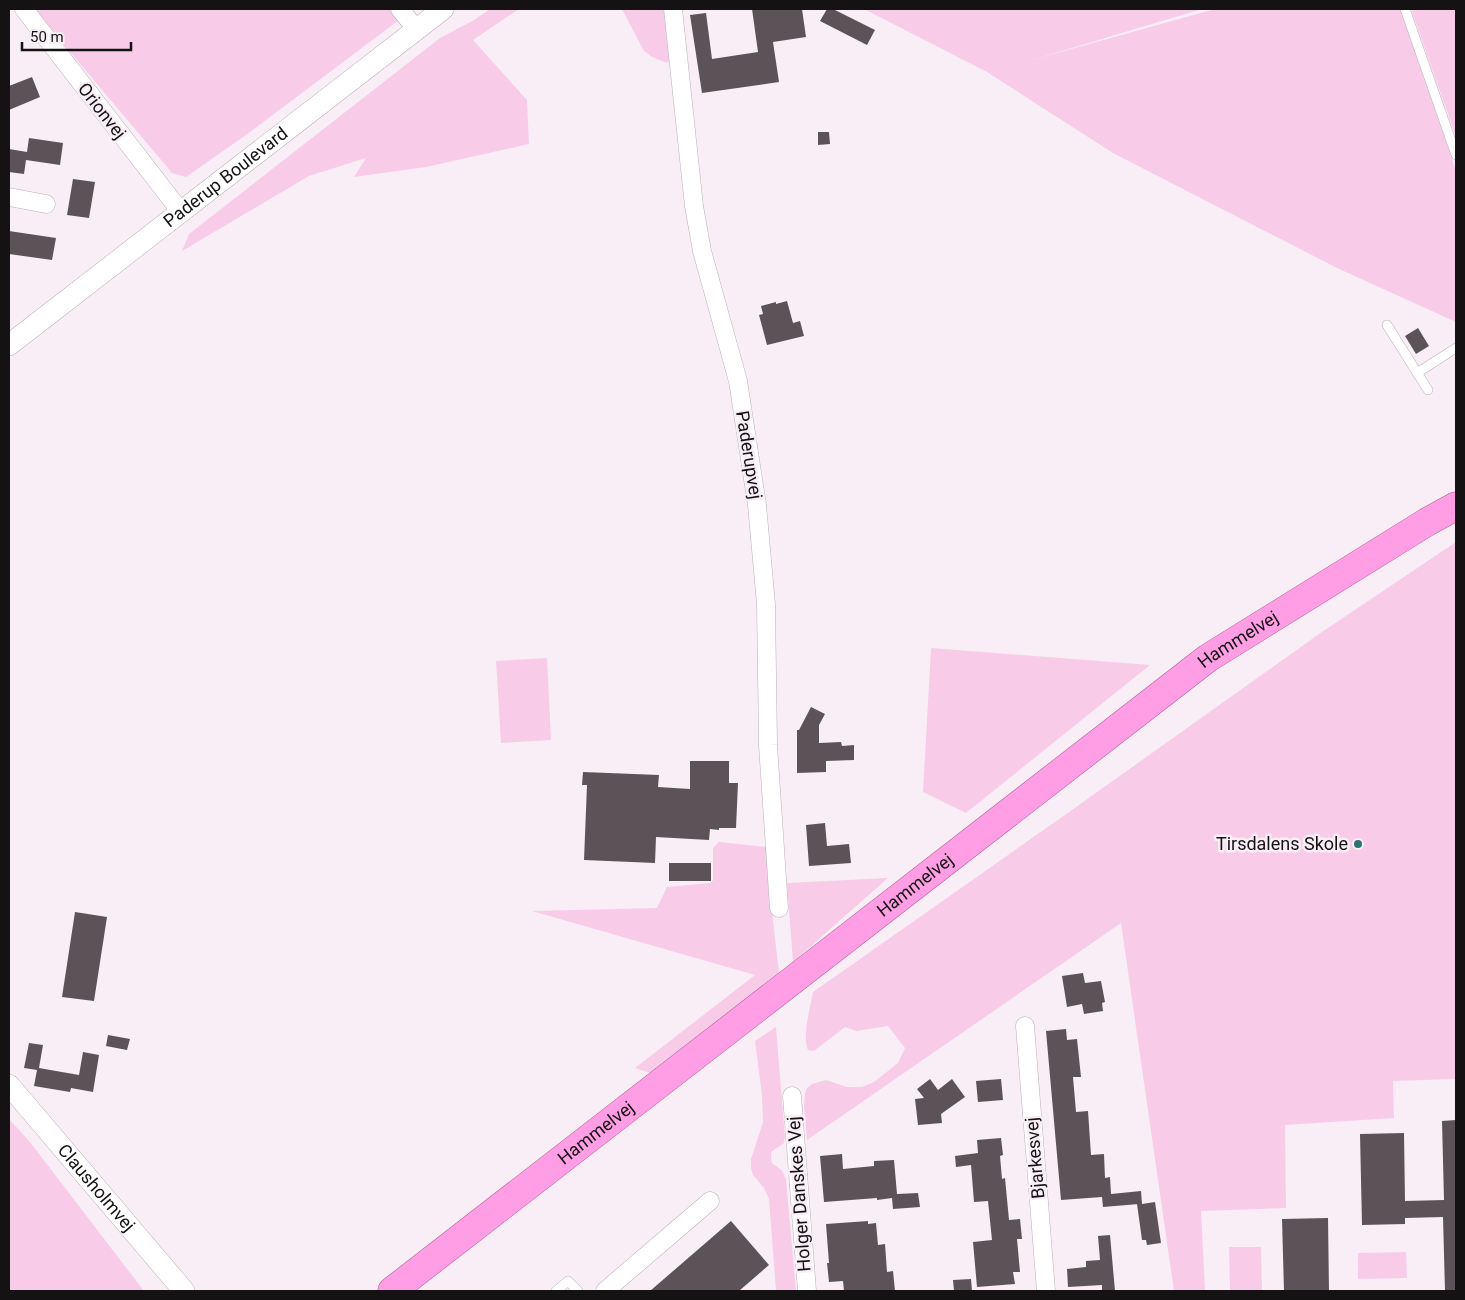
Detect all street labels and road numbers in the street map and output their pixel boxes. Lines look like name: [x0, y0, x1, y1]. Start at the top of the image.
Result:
street label: Orionvej: [74, 78, 131, 143]
street label: Paderup Boulevard: [159, 122, 292, 231]
street label: Paderupvej: [732, 409, 767, 501]
street label: Hammelvej: [1193, 606, 1282, 672]
street label: Hammelvej: [873, 849, 957, 921]
street label: Hammelvej: [553, 1096, 638, 1169]
street label: Holger Danskes Vej: [783, 1116, 814, 1272]
street label: Bjarkesvej: [1020, 1116, 1049, 1200]
street label: Clausholmvej: [54, 1140, 140, 1236]

